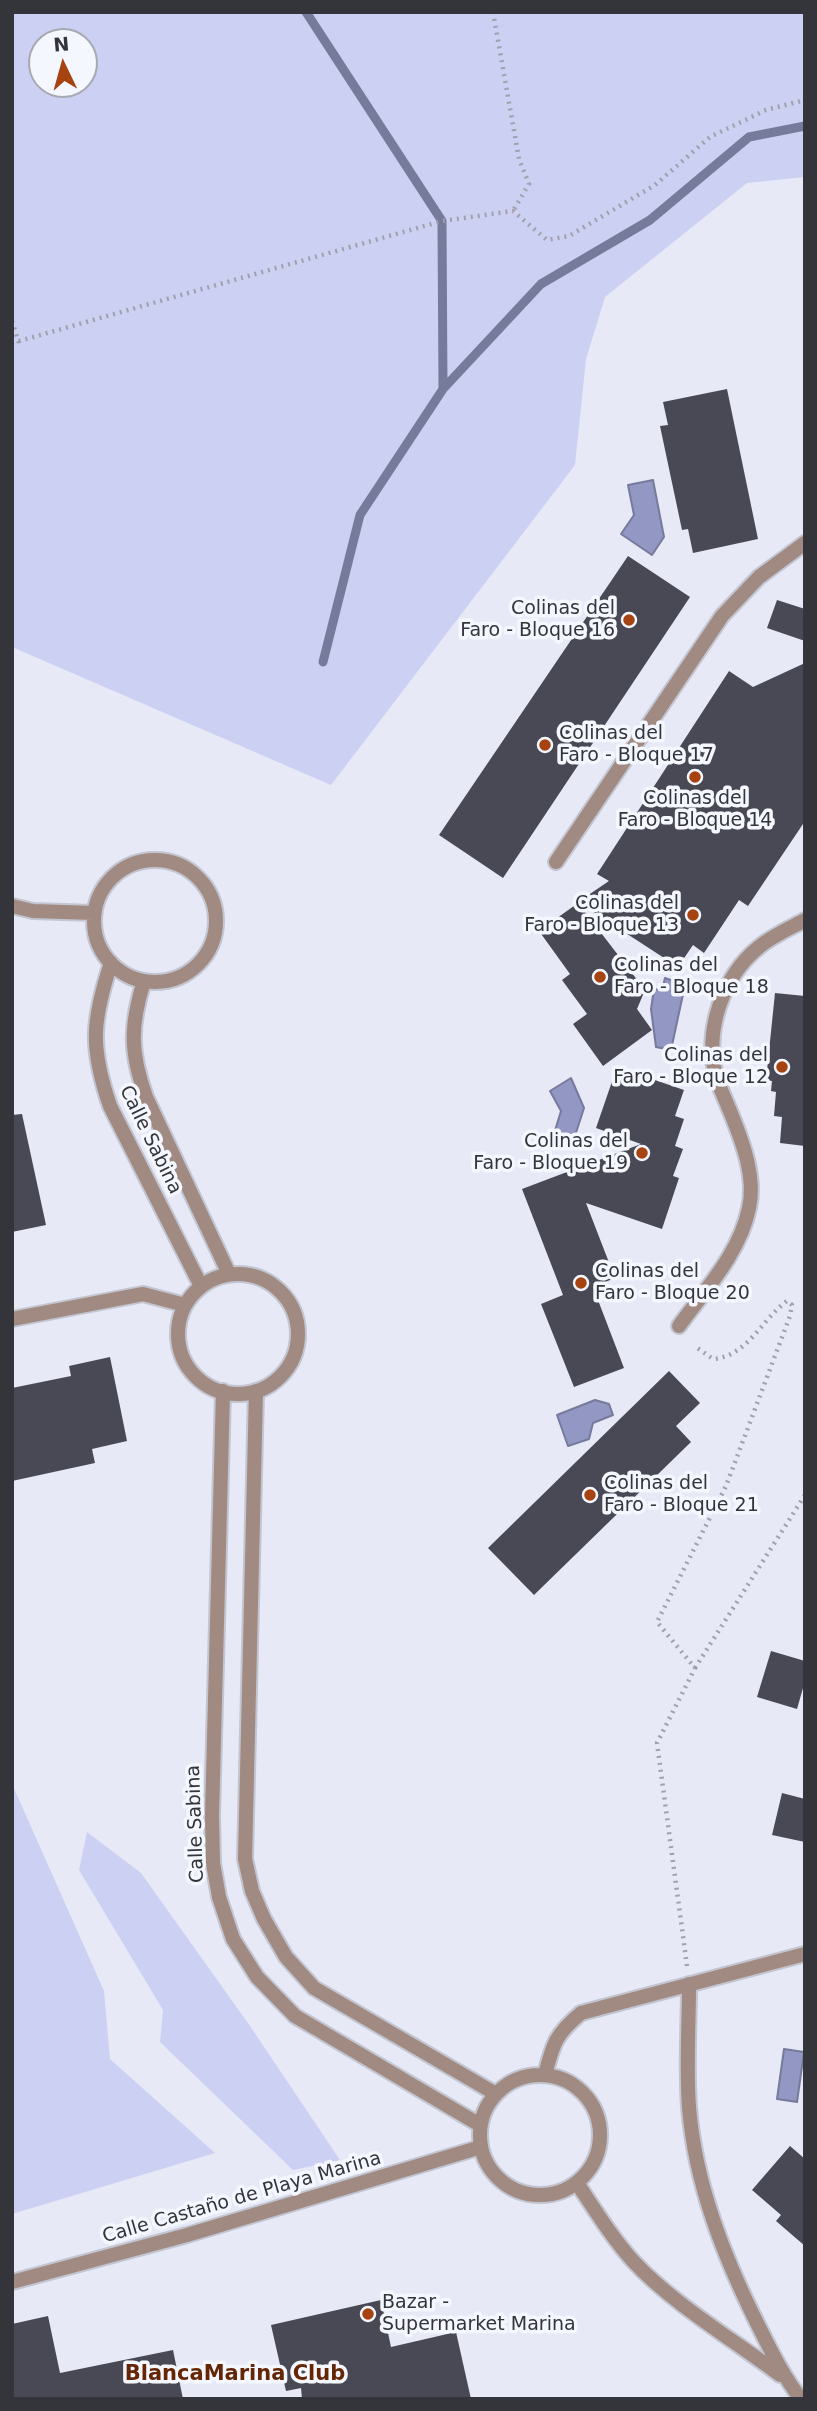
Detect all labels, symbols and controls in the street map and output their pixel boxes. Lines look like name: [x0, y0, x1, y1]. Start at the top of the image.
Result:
north arrow: [28, 28, 98, 98]
text: N: [52, 32, 70, 56]
place label: Colinas del Faro - Bloque 16: [460, 598, 615, 642]
marker: Colinas del Faro - Bloque 16: [621, 612, 637, 628]
place label: Colinas del Faro - Bloque 17: [559, 723, 714, 767]
marker: Colinas del Faro - Bloque 17: [537, 737, 553, 753]
marker: Colinas del Faro - Bloque 14: [687, 769, 703, 785]
place label: Colinas del Faro - Bloque 14: [618, 788, 772, 832]
place label: Colinas del Faro - Bloque 13: [524, 893, 679, 937]
marker: Colinas del Faro - Bloque 13: [685, 907, 701, 923]
place label: Colinas del Faro - Bloque 18: [614, 955, 769, 999]
marker: Colinas del Faro - Bloque 18: [592, 969, 608, 985]
place label: Colinas del Faro - Bloque 12: [613, 1045, 768, 1089]
marker: Colinas del Faro - Bloque 12: [774, 1059, 790, 1075]
street label: Calle Sabina: [114, 1082, 186, 1198]
place label: Colinas del Faro - Bloque 19: [473, 1131, 628, 1175]
marker: Colinas del Faro - Bloque 19: [634, 1145, 650, 1161]
place label: Colinas del Faro - Bloque 20: [595, 1261, 750, 1305]
marker: Colinas del Faro - Bloque 20: [573, 1275, 589, 1291]
place label: Colinas del Faro - Bloque 21: [604, 1473, 759, 1517]
marker: Colinas del Faro - Bloque 21: [582, 1487, 598, 1503]
street label: Calle Sabina: [183, 1765, 209, 1883]
street label: Calle Castaño de Playa Marina: [100, 2147, 384, 2249]
place label: Bazar - Supermarket Marina: [382, 2292, 576, 2336]
marker: Bazar - Supermarket Marina: [360, 2306, 376, 2322]
district label: BlancaMarina Club: [125, 2362, 345, 2388]

